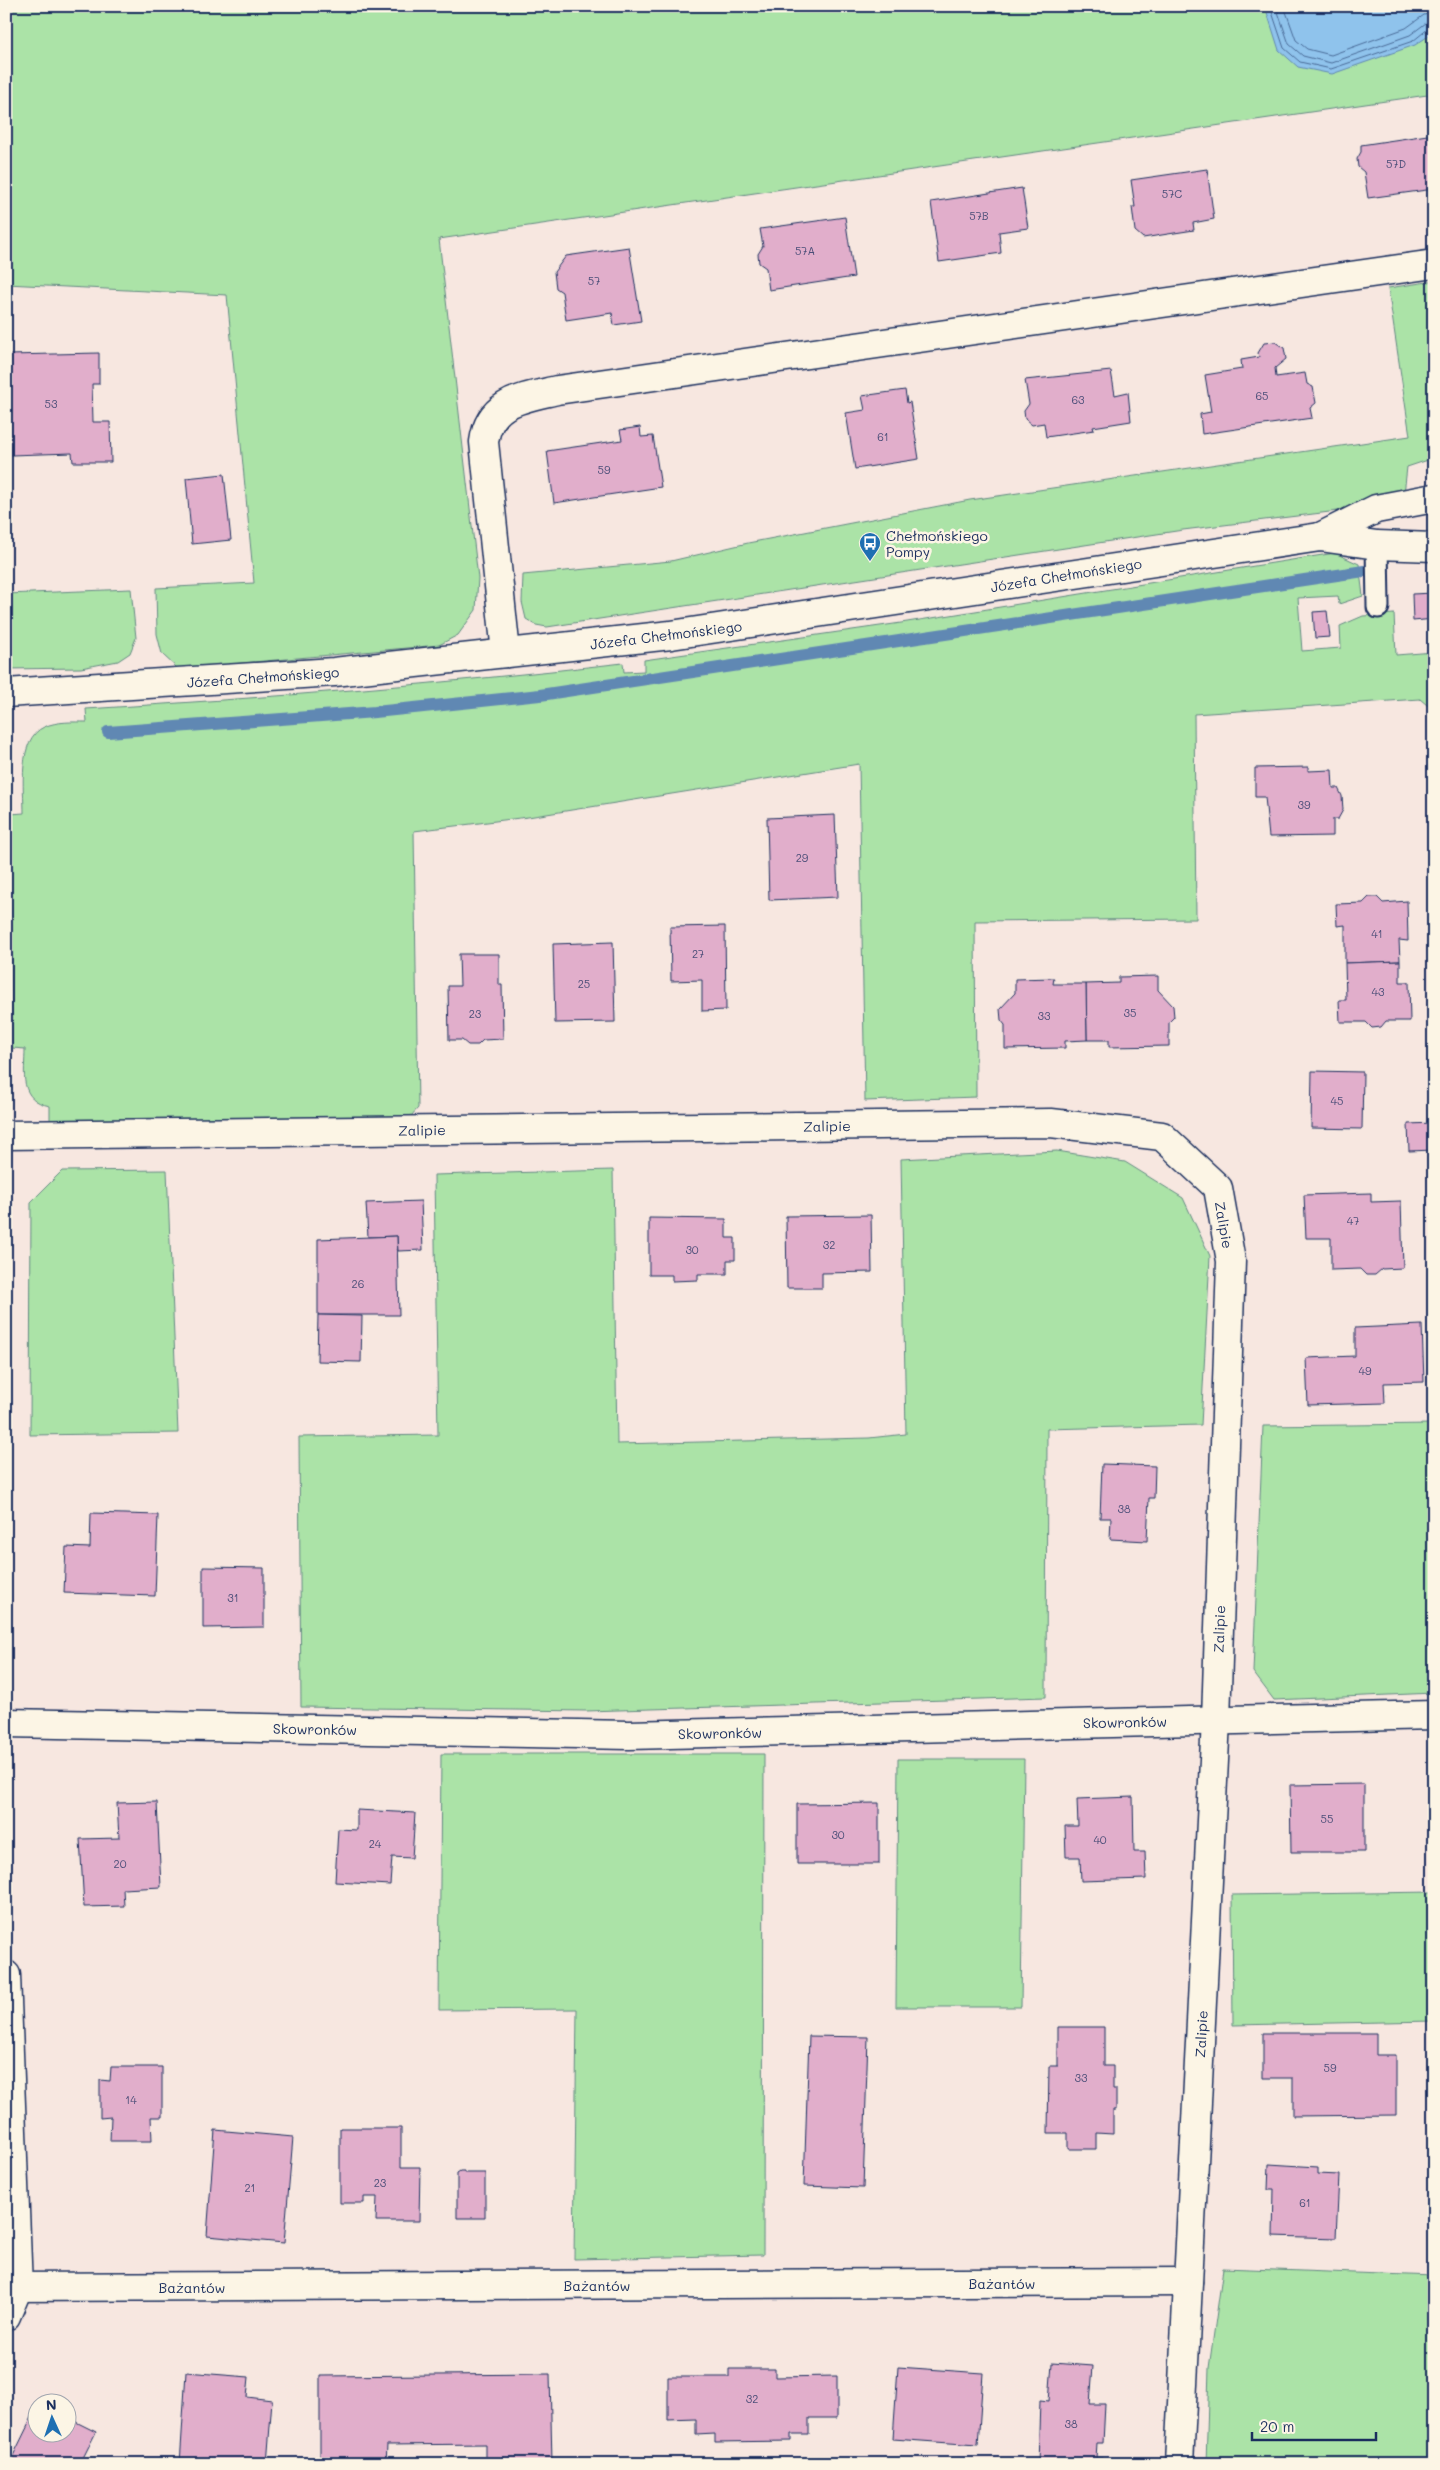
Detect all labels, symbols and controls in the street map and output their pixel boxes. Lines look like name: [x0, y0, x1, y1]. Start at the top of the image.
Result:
house number: 57D: [1386, 156, 1406, 171]
house number: 57C: [1162, 186, 1182, 201]
house number: 57B: [969, 208, 989, 223]
house number: 57A: [795, 243, 815, 258]
house number: 57: [588, 273, 600, 288]
house number: 65: [1255, 388, 1269, 403]
house number: 63: [1071, 392, 1085, 407]
house number: 53: [45, 396, 58, 411]
house number: 61: [877, 429, 889, 444]
house number: 59: [598, 462, 611, 477]
place label: Chełmońskiego Pompy: [886, 526, 988, 561]
bus stop icon: Chełmońskiego Pompy: [858, 531, 882, 562]
street label: Józefa Chełmońskiego: [989, 554, 1143, 596]
street label: Józefa Chełmońskiego: [589, 616, 743, 654]
street label: Józefa Chełmońskiego: [186, 662, 340, 692]
house number: 39: [1298, 797, 1311, 812]
house number: 29: [796, 850, 809, 865]
house number: 41: [1371, 926, 1383, 941]
house number: 27: [692, 946, 704, 961]
house number: 25: [578, 976, 590, 991]
house number: 43: [1372, 984, 1385, 999]
house number: 35: [1124, 1005, 1136, 1020]
house number: 23: [469, 1006, 482, 1021]
house number: 33: [1038, 1008, 1051, 1023]
house number: 45: [1331, 1093, 1343, 1108]
street label: Zalipie: [803, 1116, 851, 1136]
street label: Zalipie: [398, 1120, 446, 1140]
street label: Zalipie: [1211, 1200, 1237, 1250]
house number: 47: [1347, 1213, 1359, 1228]
house number: 32: [823, 1237, 835, 1252]
house number: 30: [685, 1242, 699, 1257]
house number: 26: [352, 1276, 364, 1291]
house number: 49: [1359, 1363, 1372, 1378]
house number: 38: [1117, 1501, 1131, 1516]
house number: 31: [227, 1590, 239, 1605]
street label: Zalipie: [1209, 1605, 1229, 1653]
street label: Skowronków: [1083, 1712, 1167, 1732]
street label: Skowronków: [273, 1719, 357, 1739]
street label: Skowronków: [678, 1723, 762, 1743]
house number: 55: [1321, 1811, 1333, 1826]
house number: 30: [831, 1827, 845, 1842]
house number: 40: [1093, 1832, 1107, 1847]
house number: 24: [369, 1836, 382, 1851]
house number: 20: [114, 1856, 127, 1871]
street label: Zalipie: [1190, 2010, 1212, 2058]
house number: 59: [1324, 2060, 1337, 2075]
house number: 33: [1075, 2070, 1088, 2085]
house number: 14: [125, 2092, 137, 2107]
house number: 23: [374, 2175, 387, 2190]
house number: 21: [244, 2180, 256, 2195]
house number: 61: [1299, 2195, 1311, 2210]
street label: Bażantów: [968, 2274, 1036, 2293]
street label: Bażantów: [563, 2276, 631, 2295]
street label: Bażantów: [158, 2278, 226, 2297]
house number: 32: [746, 2391, 758, 2406]
north arrow: [28, 2392, 78, 2442]
text: N: [45, 2395, 57, 2414]
scale bar: [1252, 2410, 1376, 2442]
house number: 38: [1064, 2416, 1078, 2431]
text: 20 m: [1260, 2416, 1294, 2436]

